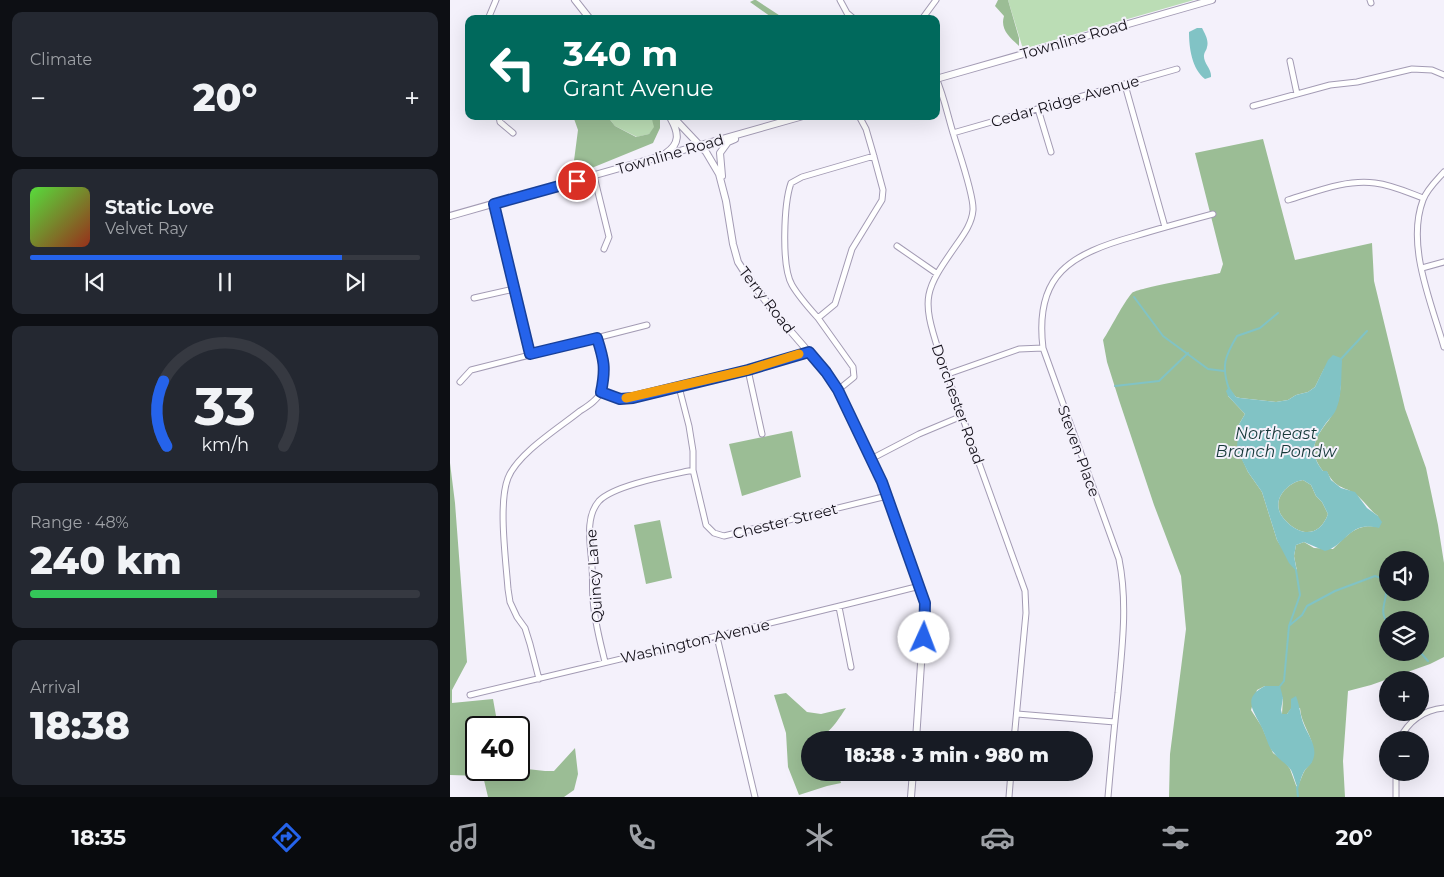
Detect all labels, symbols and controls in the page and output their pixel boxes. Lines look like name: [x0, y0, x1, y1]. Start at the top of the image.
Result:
street label: Townline Road: [1018, 15, 1130, 63]
text: 340 m: [563, 32, 678, 75]
icon: left: [480, 35, 545, 100]
text: Climate: [30, 50, 92, 69]
street label: Cedar Ridge Avenue: [989, 71, 1141, 131]
text: 20°: [193, 74, 257, 121]
text: Grant Avenue: [563, 75, 714, 102]
text: −: [30, 81, 46, 115]
text: +: [404, 81, 420, 115]
street label: Townline Road: [614, 130, 726, 178]
pin: [556, 160, 598, 202]
icon: arrive: [563, 167, 591, 195]
text: Static Love: [105, 196, 214, 219]
text: Velvet Ray: [105, 219, 187, 238]
street label: Terry Road: [735, 263, 799, 337]
icon: previous: [81, 268, 109, 296]
icon: pause: [211, 268, 239, 296]
icon: next: [341, 268, 369, 296]
street label: Dorchester Road: [927, 341, 989, 467]
text: 33: [193, 375, 256, 438]
street label: Steven Place: [1054, 403, 1104, 499]
water label: Northeast Branch Pondw: [1216, 424, 1337, 461]
text: km/h: [201, 434, 249, 455]
street label: Chester Street: [731, 499, 839, 543]
text: Range · 48%: [30, 513, 129, 532]
street label: Quincy Lane: [581, 528, 607, 624]
text: 240 km: [30, 537, 182, 584]
map controls: [1379, 551, 1429, 781]
button: sound: [1379, 551, 1429, 601]
position arrow: [897, 611, 949, 663]
button: layers: [1379, 611, 1429, 661]
street label: Washington Avenue: [619, 615, 771, 667]
button: +: [1379, 671, 1429, 721]
text: Arrival: [30, 678, 80, 697]
text: 18:38: [30, 702, 130, 749]
speed limit sign: 40: [465, 716, 530, 781]
button: −: [1379, 731, 1429, 781]
text: 18:38 · 3 min · 980 m: [845, 744, 1049, 767]
icon: directions: [269, 820, 304, 855]
icon: music: [447, 820, 482, 855]
icon: phone: [624, 820, 659, 855]
icon: climate: [802, 820, 837, 855]
icon: car: [980, 820, 1015, 855]
icon: filters: [1158, 820, 1193, 855]
text: 18:35: [71, 824, 126, 851]
text: 20°: [1335, 824, 1373, 851]

